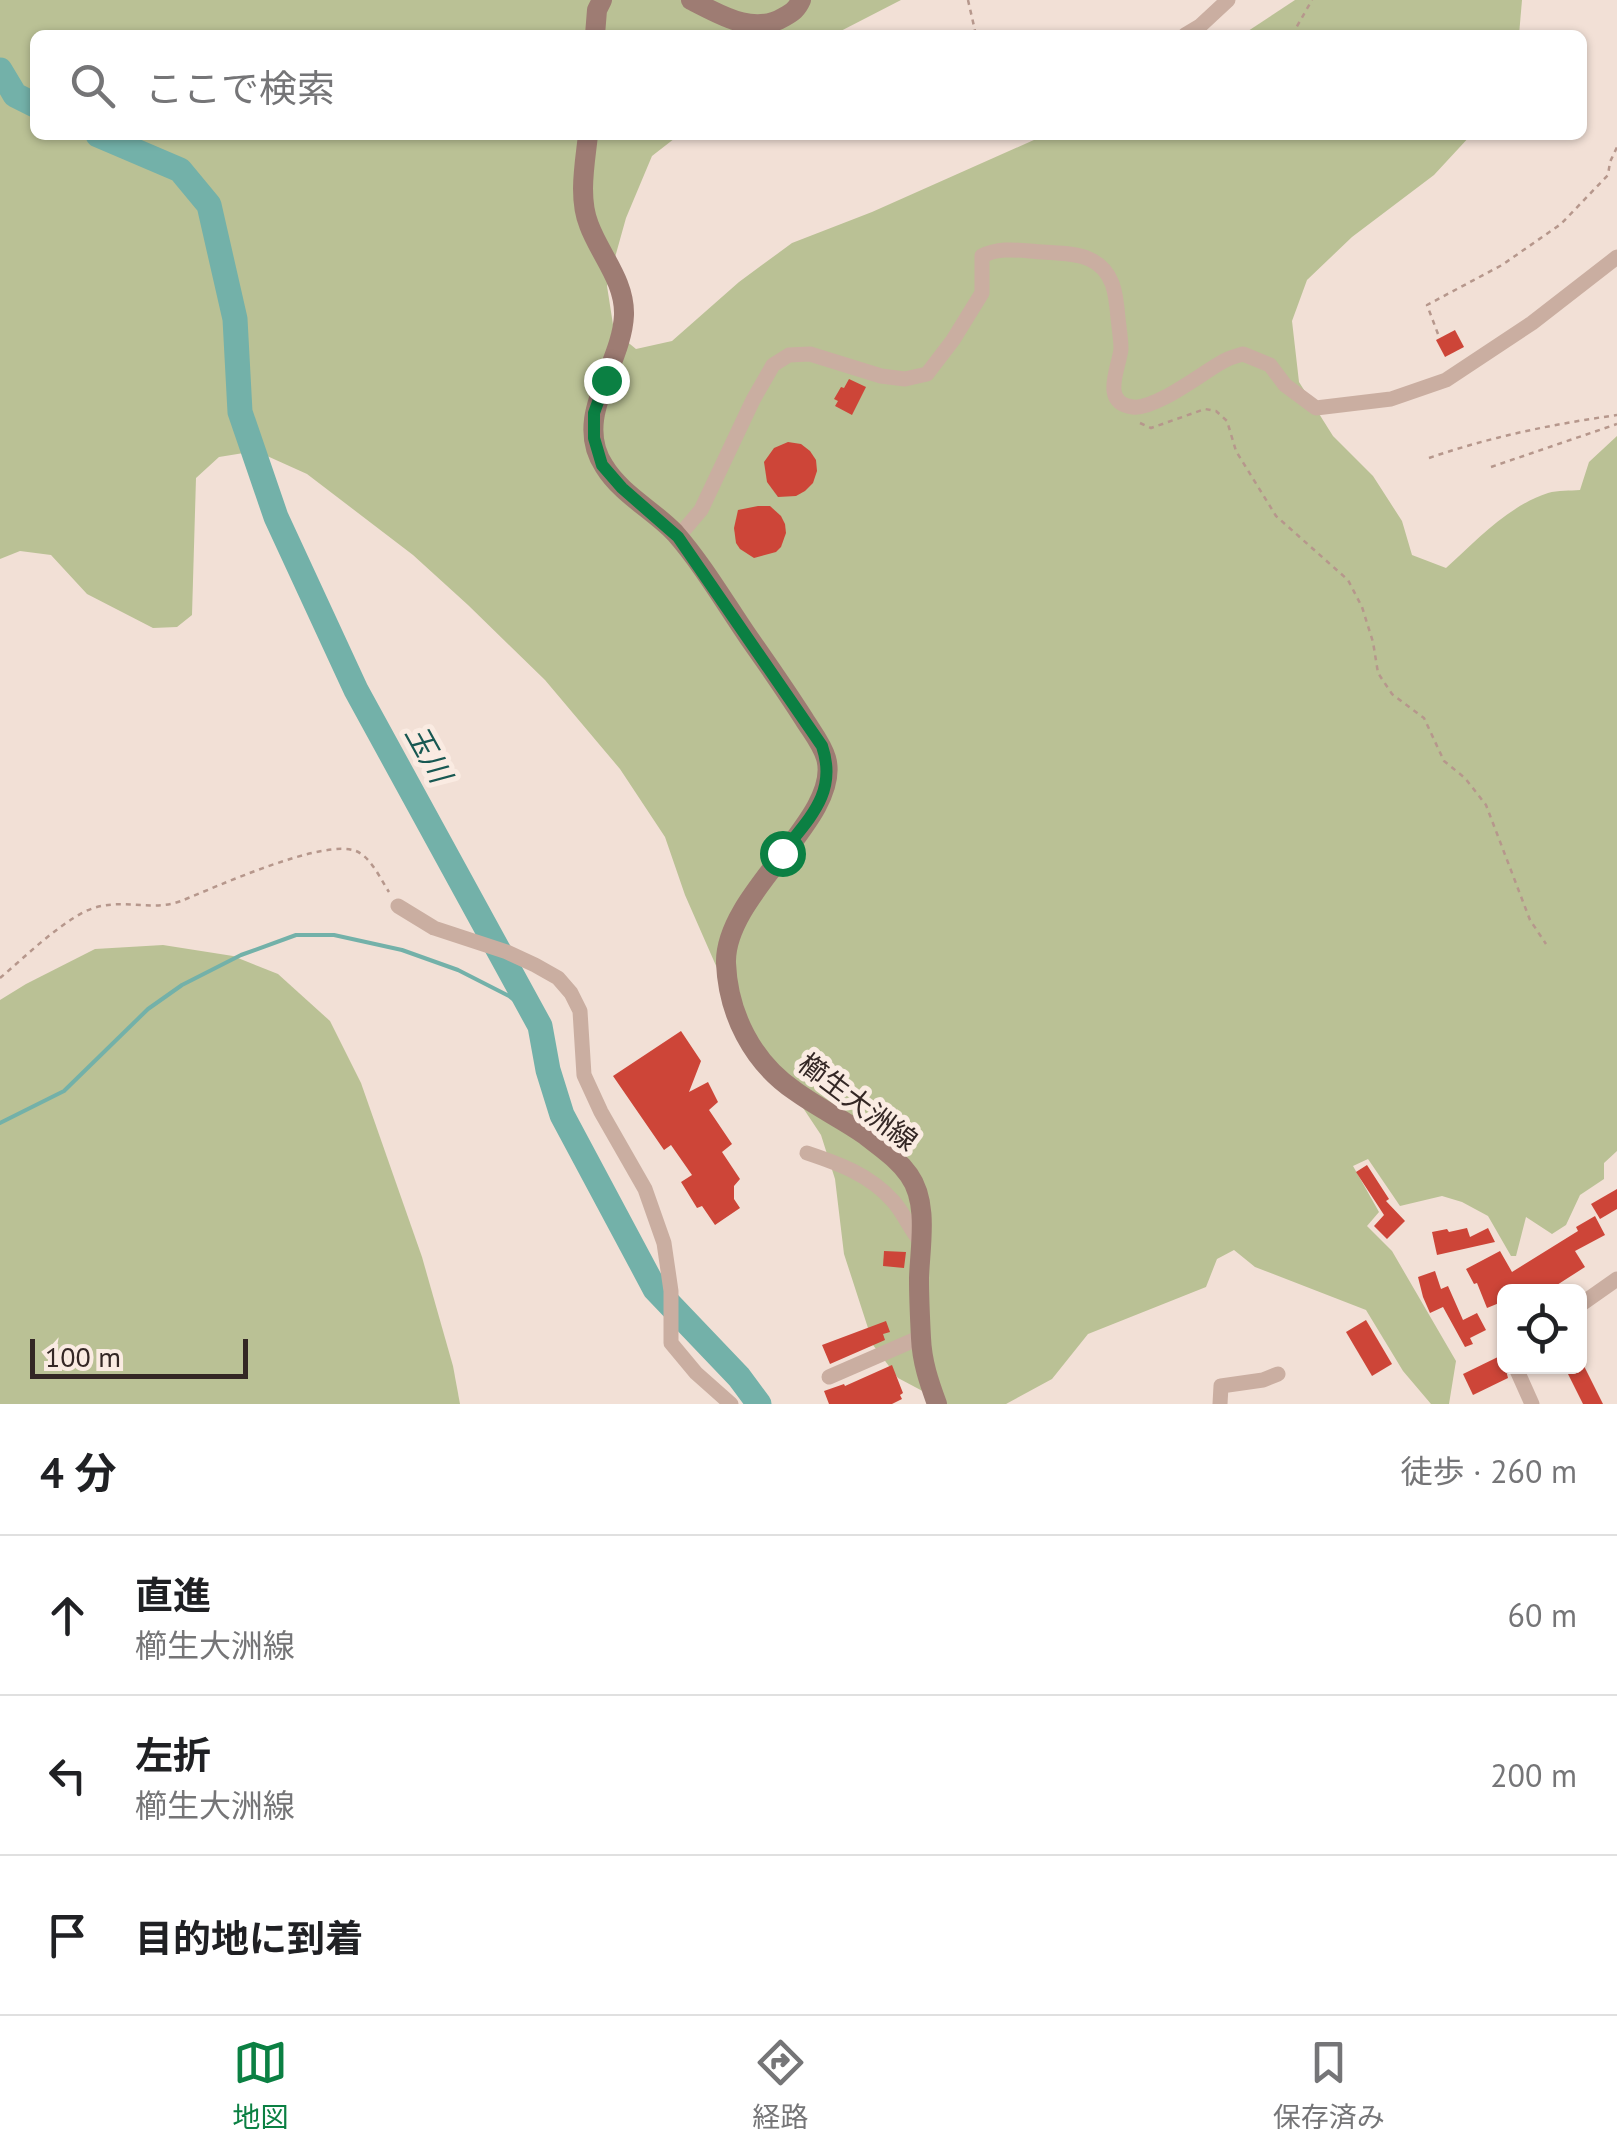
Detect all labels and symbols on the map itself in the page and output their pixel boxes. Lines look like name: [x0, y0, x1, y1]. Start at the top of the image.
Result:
route end: [584, 358, 630, 404]
water label: 玉川: [398, 718, 462, 792]
route start: [760, 831, 806, 877]
street label: 櫛生大洲線: [791, 1045, 925, 1159]
scale bar: [30, 1334, 248, 1378]

